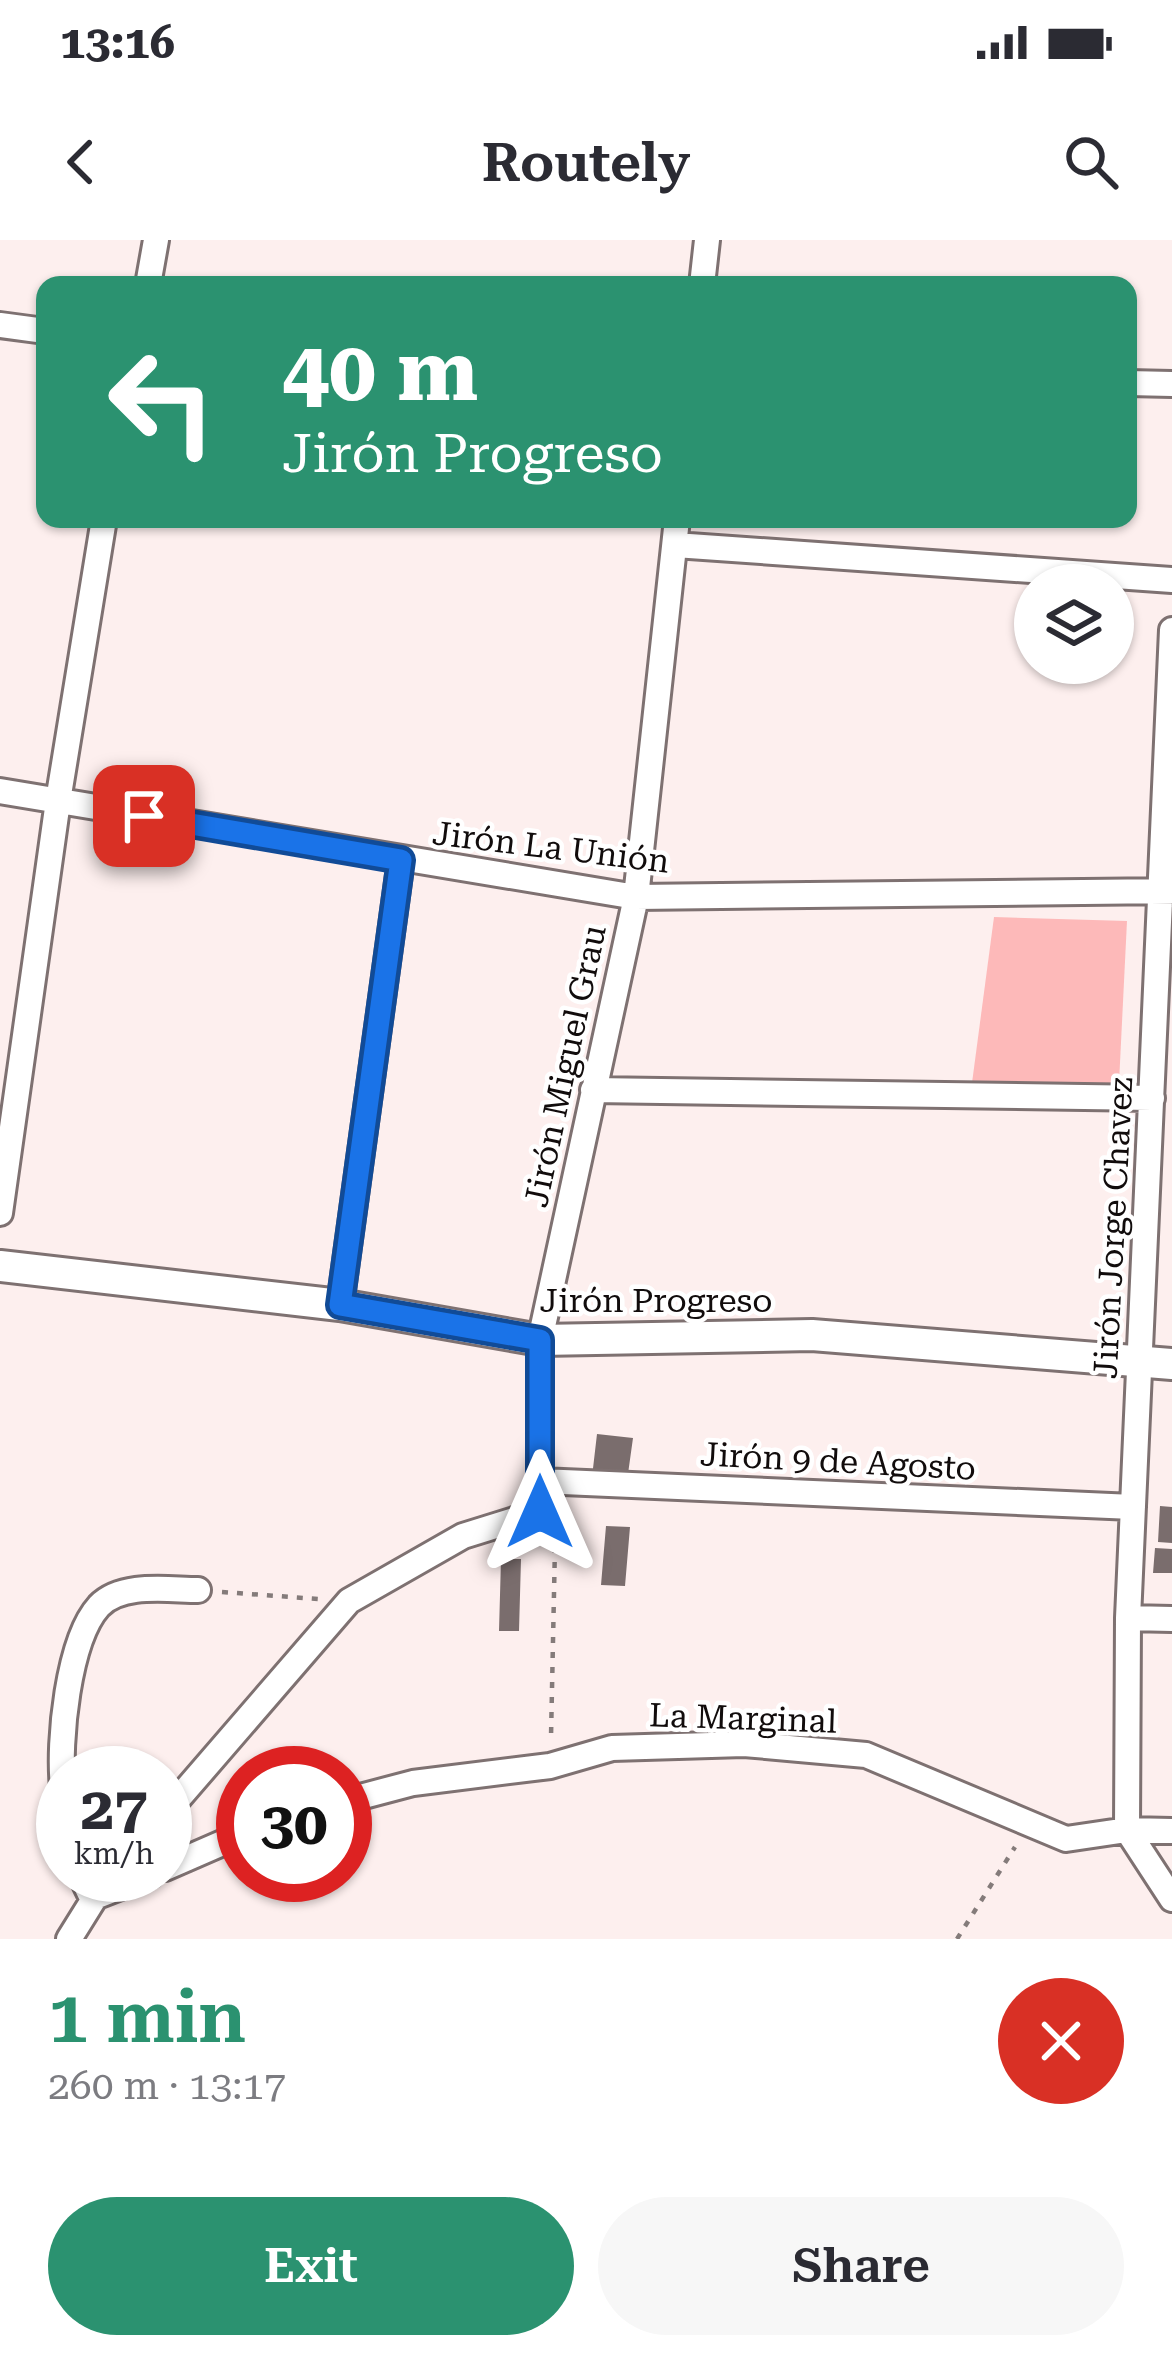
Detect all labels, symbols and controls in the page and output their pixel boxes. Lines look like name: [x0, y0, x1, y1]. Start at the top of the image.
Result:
text: 13:16: [60, 16, 175, 69]
icon: back: [48, 129, 114, 195]
icon: search: [1058, 129, 1124, 195]
text: Routely: [482, 131, 690, 194]
text: 40 m: [282, 322, 478, 420]
icon: left: [84, 324, 240, 480]
text: Jirón Progreso: [282, 422, 663, 485]
map controls: [1014, 564, 1134, 684]
button: layers: [1014, 564, 1134, 684]
pin: [93, 765, 195, 867]
icon: arrive: [111, 783, 177, 849]
street label: Jirón La Unión: [430, 813, 672, 881]
street label: Jirón Miguel Grau: [516, 921, 614, 1211]
street label: Jirón Jorge Chavez: [1086, 1076, 1140, 1380]
street label: Jirón Progreso: [540, 1281, 772, 1320]
street label: Jirón 9 de Agosto: [699, 1434, 977, 1488]
position arrow: [477, 1449, 603, 1575]
street label: La Marginal: [649, 1695, 837, 1741]
speed limit sign: 30: [216, 1746, 372, 1902]
text: 27: [80, 1773, 148, 1844]
text: km/h: [74, 1836, 154, 1871]
text: 1 min: [48, 1975, 246, 2060]
button: close: [998, 1978, 1124, 2104]
text: 260 m · 13:17: [48, 2063, 286, 2109]
button: Exit: [48, 2197, 574, 2335]
button: Share: [598, 2197, 1124, 2335]

